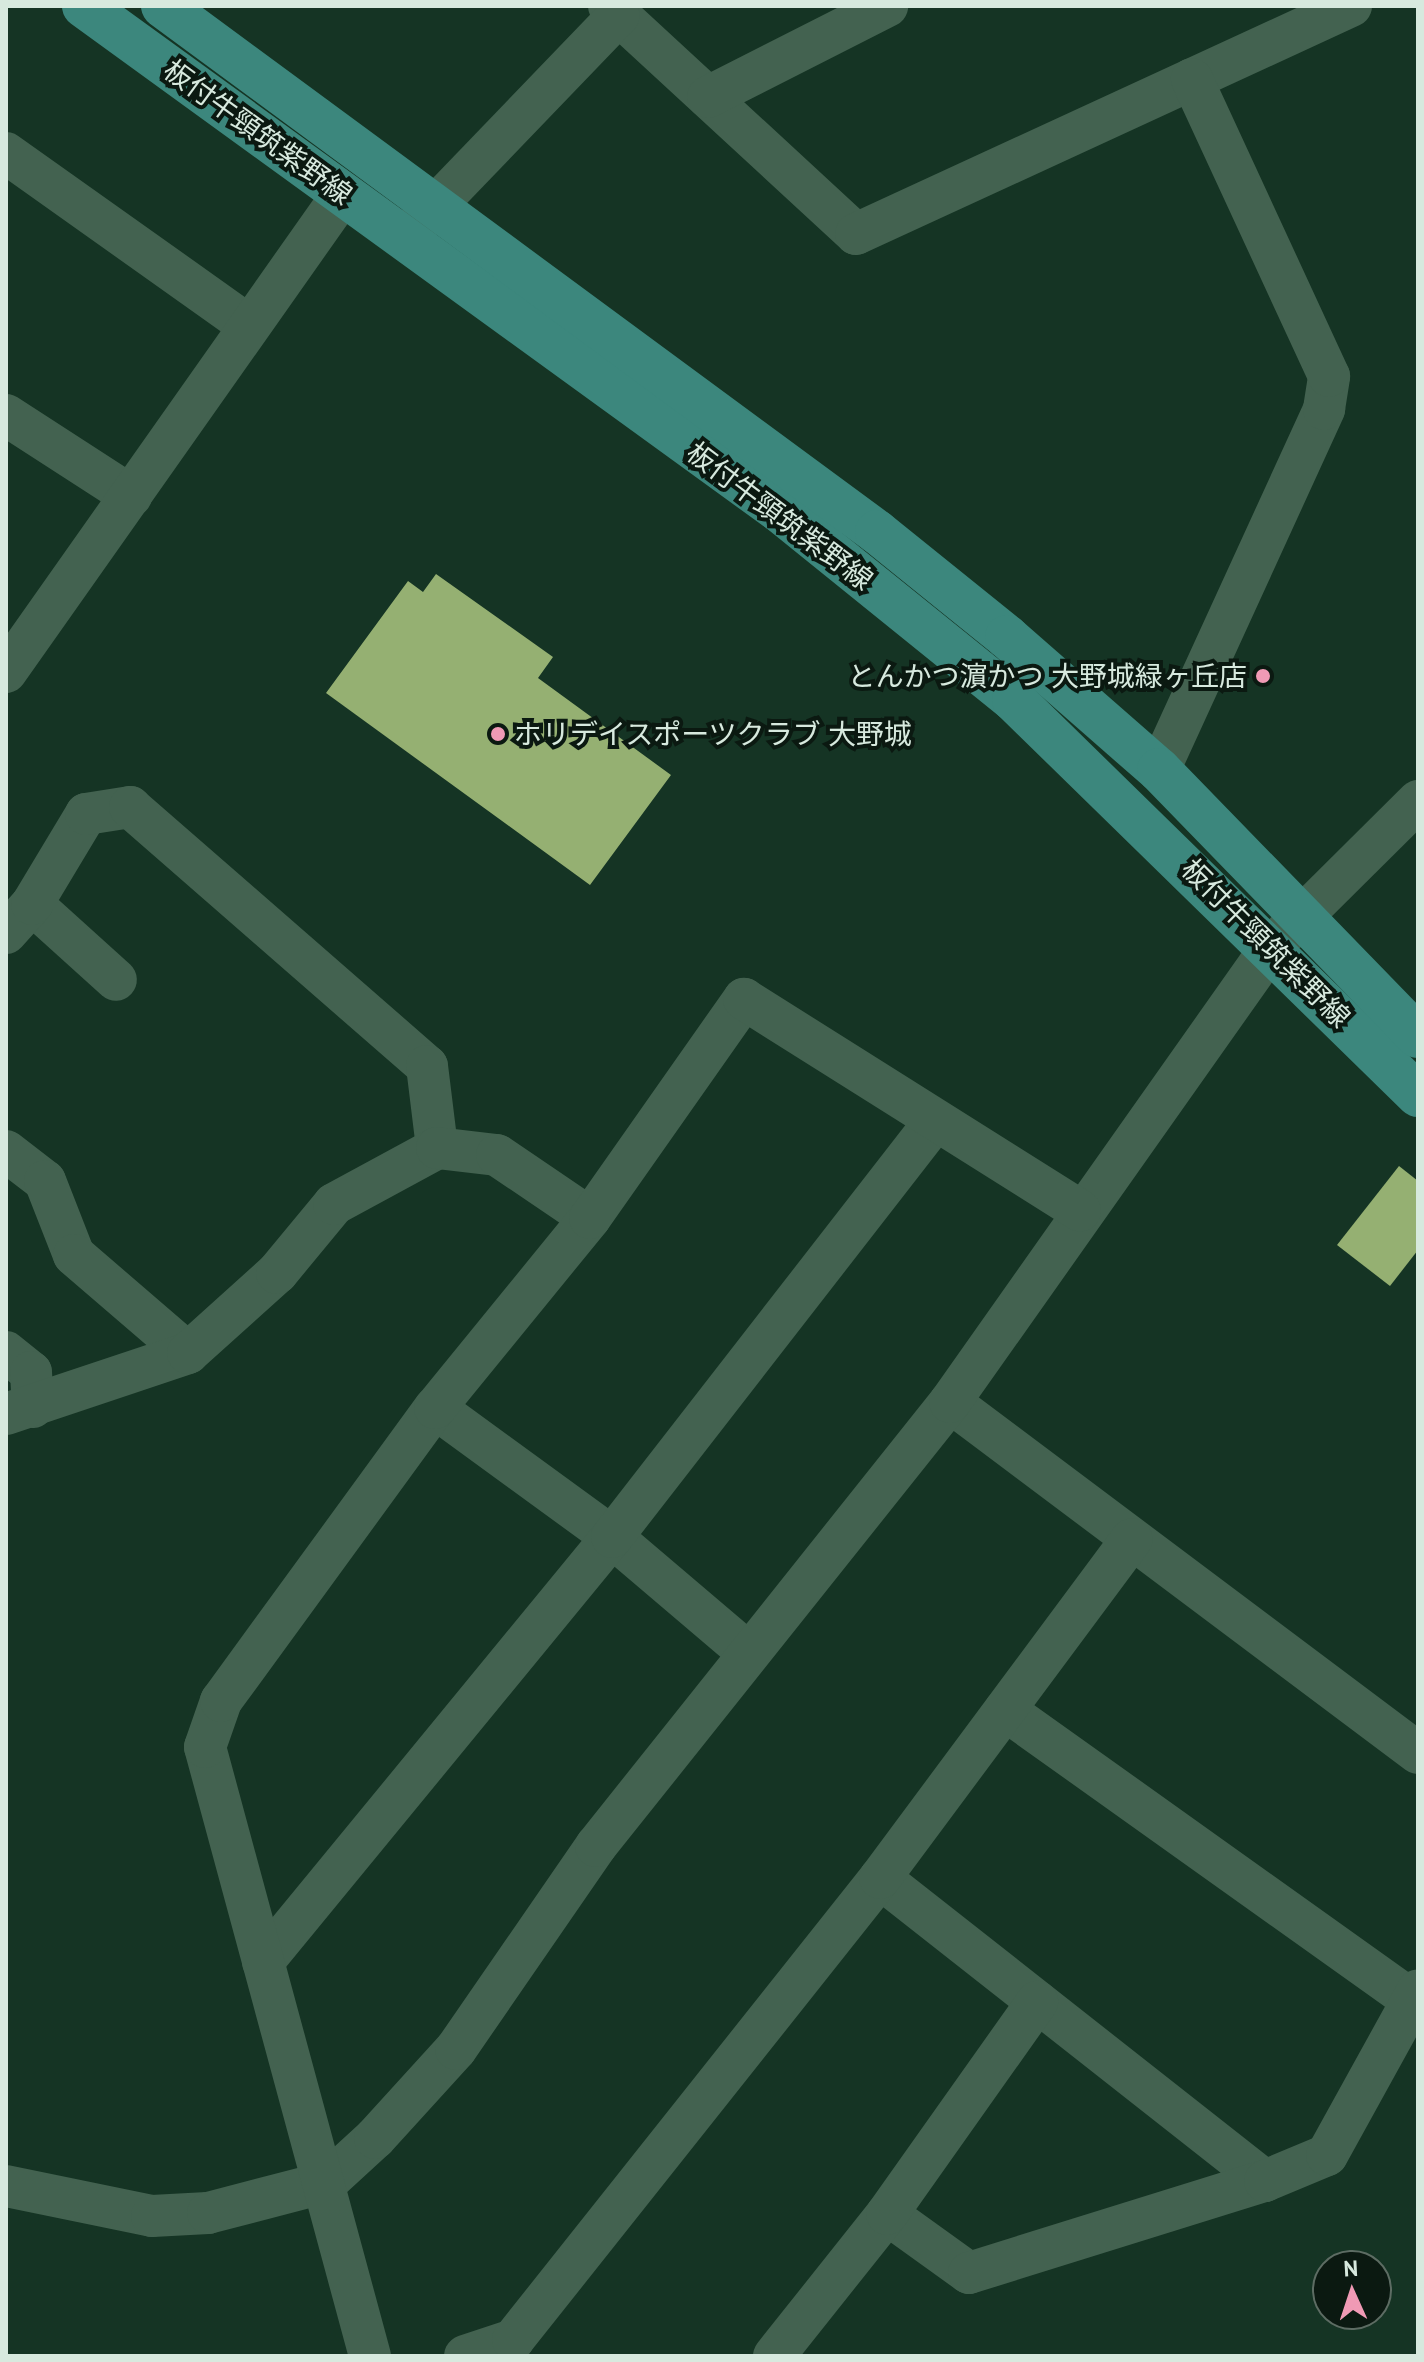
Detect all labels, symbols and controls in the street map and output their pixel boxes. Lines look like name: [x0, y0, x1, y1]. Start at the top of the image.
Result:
street label: 板付牛頸筑紫野線: [158, 53, 358, 211]
street label: 板付牛頸筑紫野線: [680, 435, 880, 597]
place label: とんかつ濵かつ 大野城緑ヶ丘店: [848, 659, 1247, 693]
marker: とんかつ濵かつ 大野城緑ヶ丘店: [1254, 667, 1272, 685]
place label: ホリデイスポーツクラブ 大野城: [514, 717, 913, 751]
marker: ホリデイスポーツクラブ 大野城: [489, 725, 507, 743]
street label: 板付牛頸筑紫野線: [1175, 852, 1357, 1034]
north arrow: [1312, 2250, 1392, 2330]
text: N: [1343, 2254, 1359, 2282]

